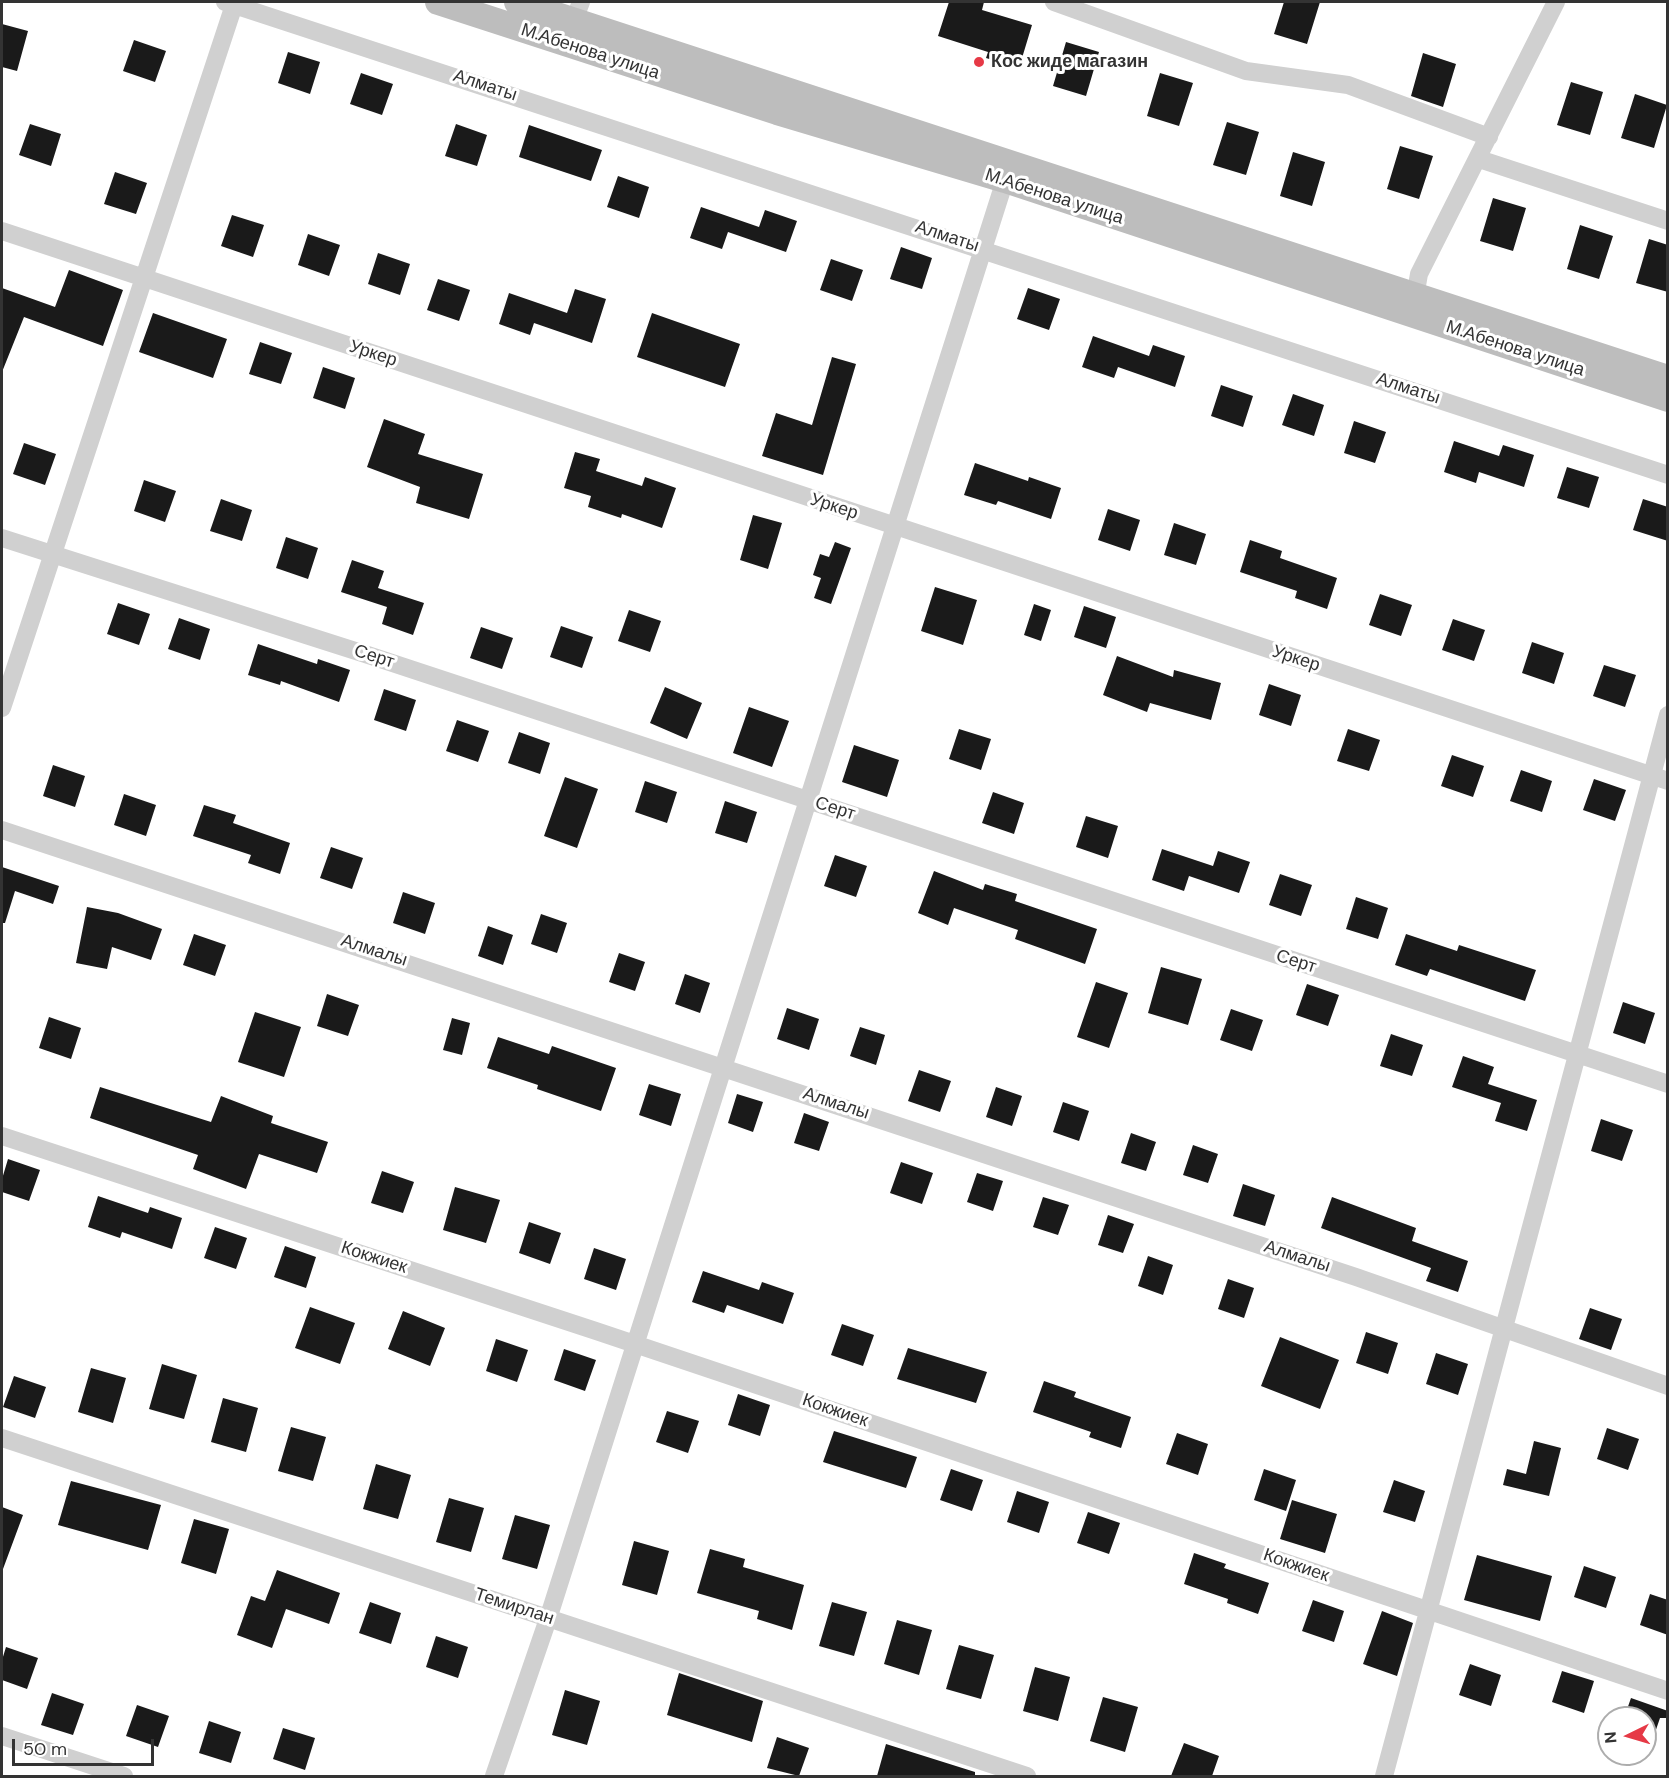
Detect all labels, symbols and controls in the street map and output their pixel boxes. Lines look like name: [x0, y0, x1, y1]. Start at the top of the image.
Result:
street label: М.Абенова улица: [518, 19, 662, 85]
place label: Кос жиде магазин: [991, 51, 1148, 73]
marker: Кос жиде магазин: [972, 55, 986, 69]
street label: Алматы: [450, 66, 520, 106]
street label: М.Абенова улица: [982, 164, 1126, 230]
street label: Алматы: [912, 217, 982, 257]
street label: М.Абенова улица: [1443, 316, 1587, 382]
street label: Уркер: [346, 336, 400, 372]
street label: Алматы: [1373, 369, 1443, 409]
street label: Уркер: [807, 489, 861, 525]
street label: Серт: [351, 640, 397, 674]
street label: Уркер: [1269, 641, 1323, 677]
street label: Серт: [812, 792, 858, 826]
street label: Алмалы: [338, 930, 410, 972]
street label: Серт: [1273, 945, 1319, 979]
street label: Алмалы: [800, 1083, 872, 1125]
street label: Алмалы: [1261, 1236, 1333, 1278]
street label: Кокжиек: [338, 1237, 410, 1279]
street label: Кокжиек: [799, 1390, 871, 1432]
street label: Кокжиек: [1260, 1545, 1332, 1587]
street label: Темирлан: [472, 1584, 556, 1630]
north arrow: [1597, 1706, 1657, 1766]
scale bar: [15, 1727, 158, 1765]
text: N: [1600, 1731, 1622, 1744]
text: 50 m: [23, 1737, 67, 1761]

